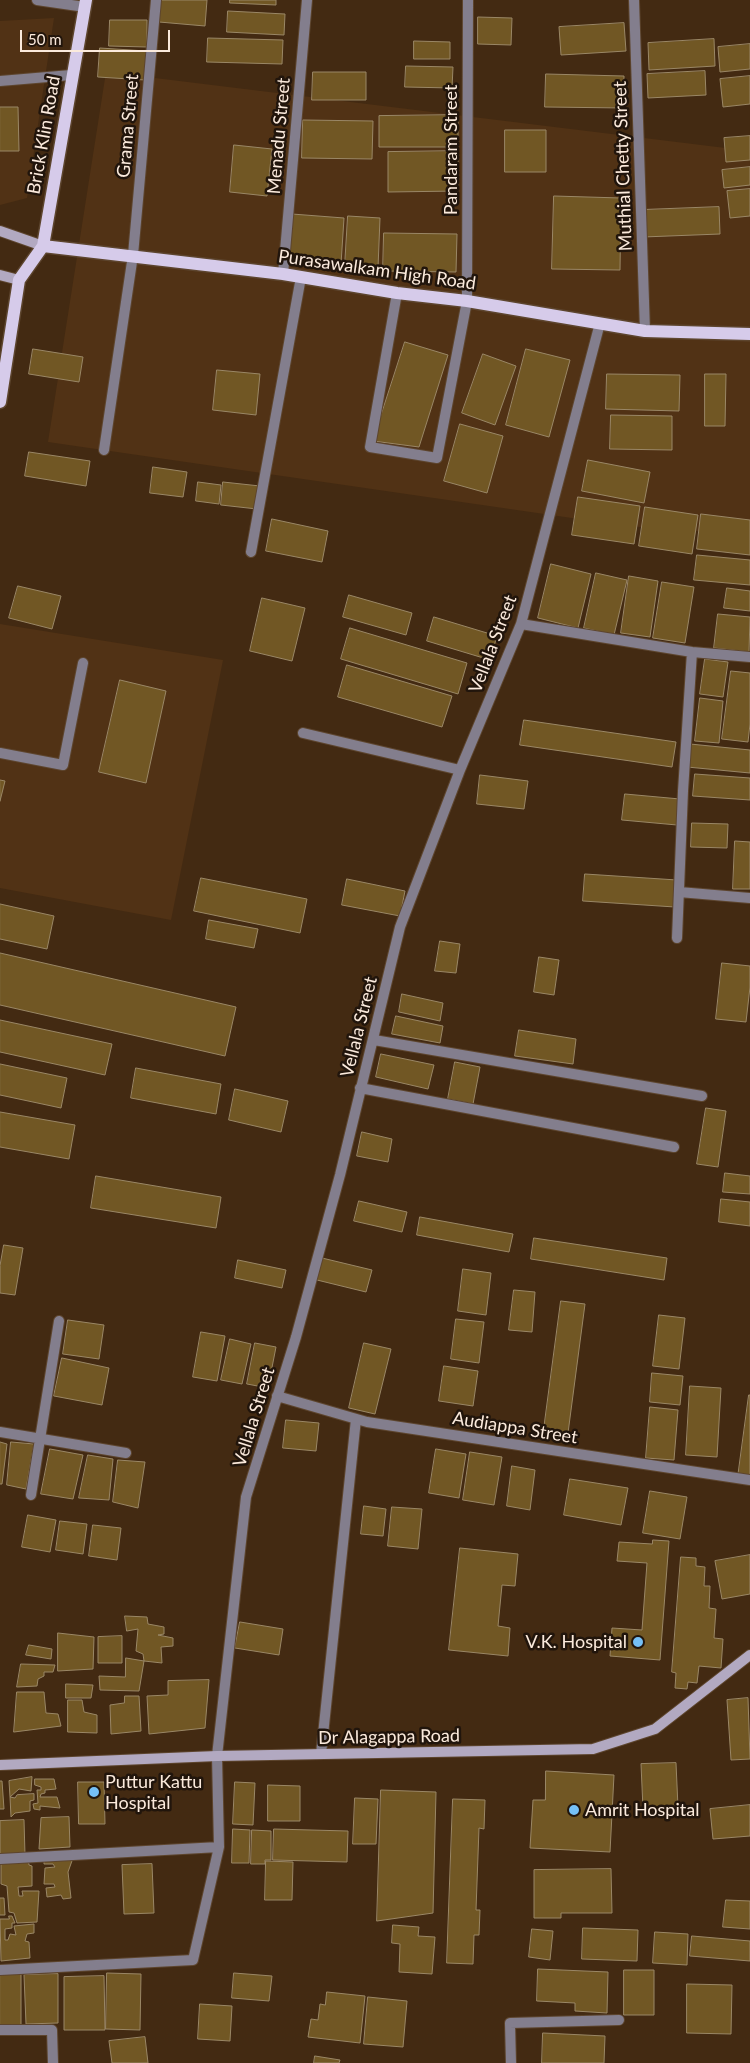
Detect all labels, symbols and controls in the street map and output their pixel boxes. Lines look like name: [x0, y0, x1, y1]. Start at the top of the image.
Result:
scale bar: [22, 20, 172, 52]
text: 50 m: [28, 30, 62, 48]
street label: Grama Street: [113, 73, 143, 179]
street label: Brick Klin Road: [23, 74, 65, 196]
street label: Menadu Street: [263, 77, 295, 195]
street label: Muthial Chetty Street: [609, 81, 637, 251]
street label: Pandaram Street: [440, 85, 462, 215]
street label: Purasawalkam High Road: [277, 245, 477, 295]
street label: Vellala Street: [464, 592, 522, 696]
street label: Vellala Street: [336, 974, 382, 1080]
street label: Vellala Street: [229, 1365, 279, 1469]
street label: Audiappa Street: [451, 1407, 579, 1449]
place label: V.K. Hospital: [526, 1631, 627, 1653]
marker: V.K. Hospital: [631, 1635, 645, 1649]
street label: Dr Alagappa Road: [318, 1725, 460, 1749]
place label: Puttur Kattu Hospital: [105, 1771, 202, 1814]
marker: Puttur Kattu Hospital: [87, 1785, 101, 1799]
place label: Amrit Hospital: [585, 1799, 699, 1821]
marker: Amrit Hospital: [567, 1803, 581, 1817]

